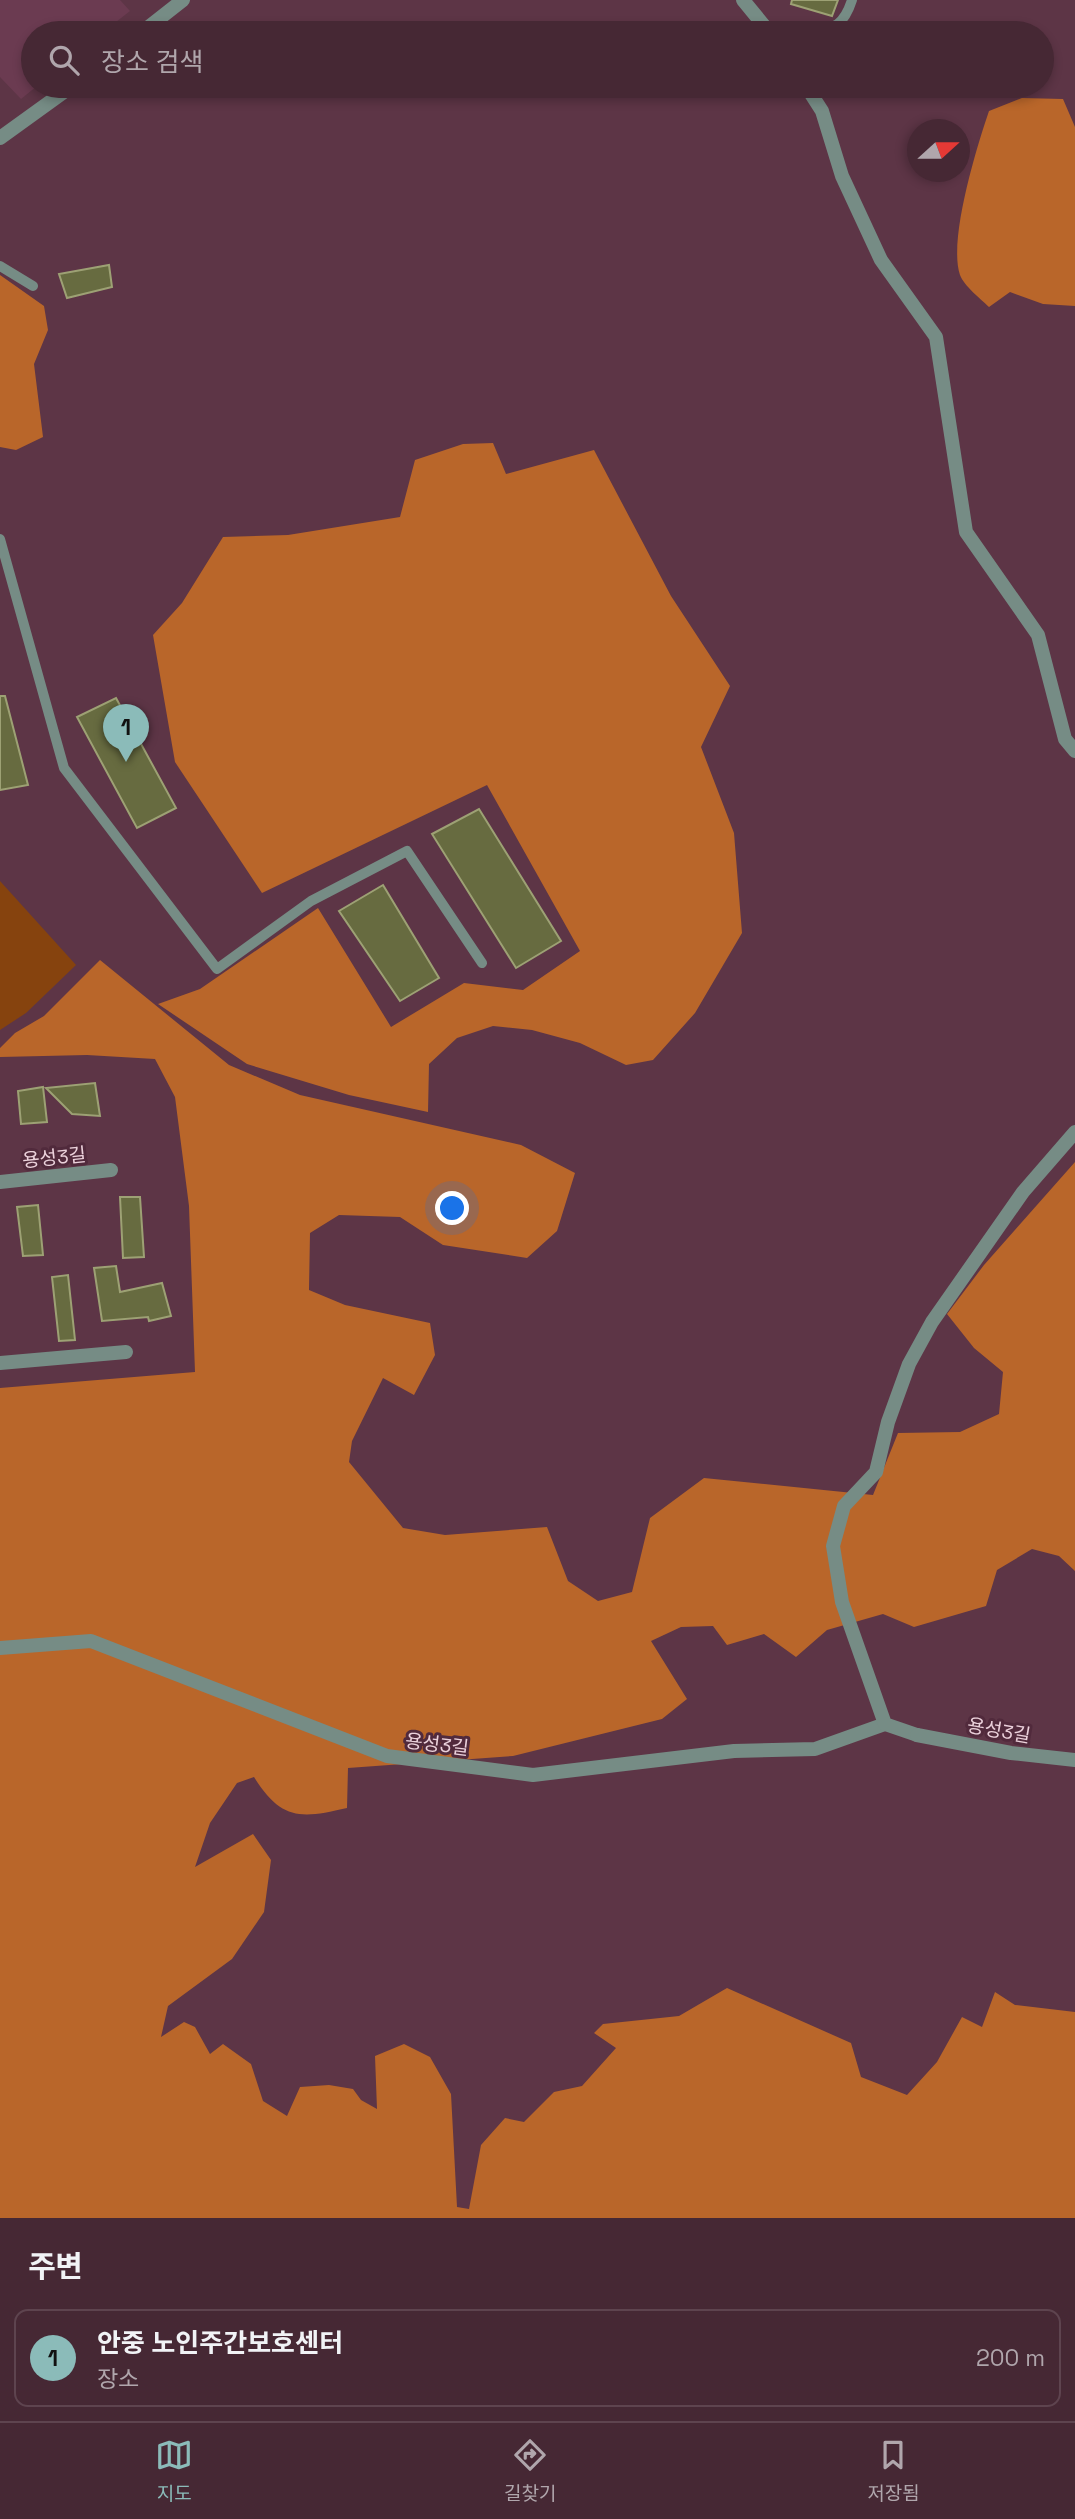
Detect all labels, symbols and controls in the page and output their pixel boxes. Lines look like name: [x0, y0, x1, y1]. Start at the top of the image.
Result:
search box: [21, 21, 1054, 98]
icon: search: [45, 41, 83, 79]
text: 장소 검색: [101, 45, 203, 79]
north arrow: [907, 119, 970, 182]
pin: 1: [103, 704, 149, 762]
street label: 용성3길: [21, 1142, 87, 1173]
your location: [435, 1191, 469, 1225]
street label: 용성3길: [965, 1713, 1033, 1748]
street label: 용성3길: [404, 1728, 470, 1761]
text: 주변: [28, 2247, 83, 2286]
text: 안중 노인주간보호센터: [97, 2326, 343, 2360]
text: 1: [48, 2343, 58, 2373]
text: 200 m: [976, 2343, 1045, 2373]
text: 장소: [97, 2364, 139, 2394]
tab: 지도: [155, 2436, 193, 2506]
tab: 길찾기: [504, 2436, 556, 2506]
tab: 저장됨: [867, 2436, 920, 2506]

